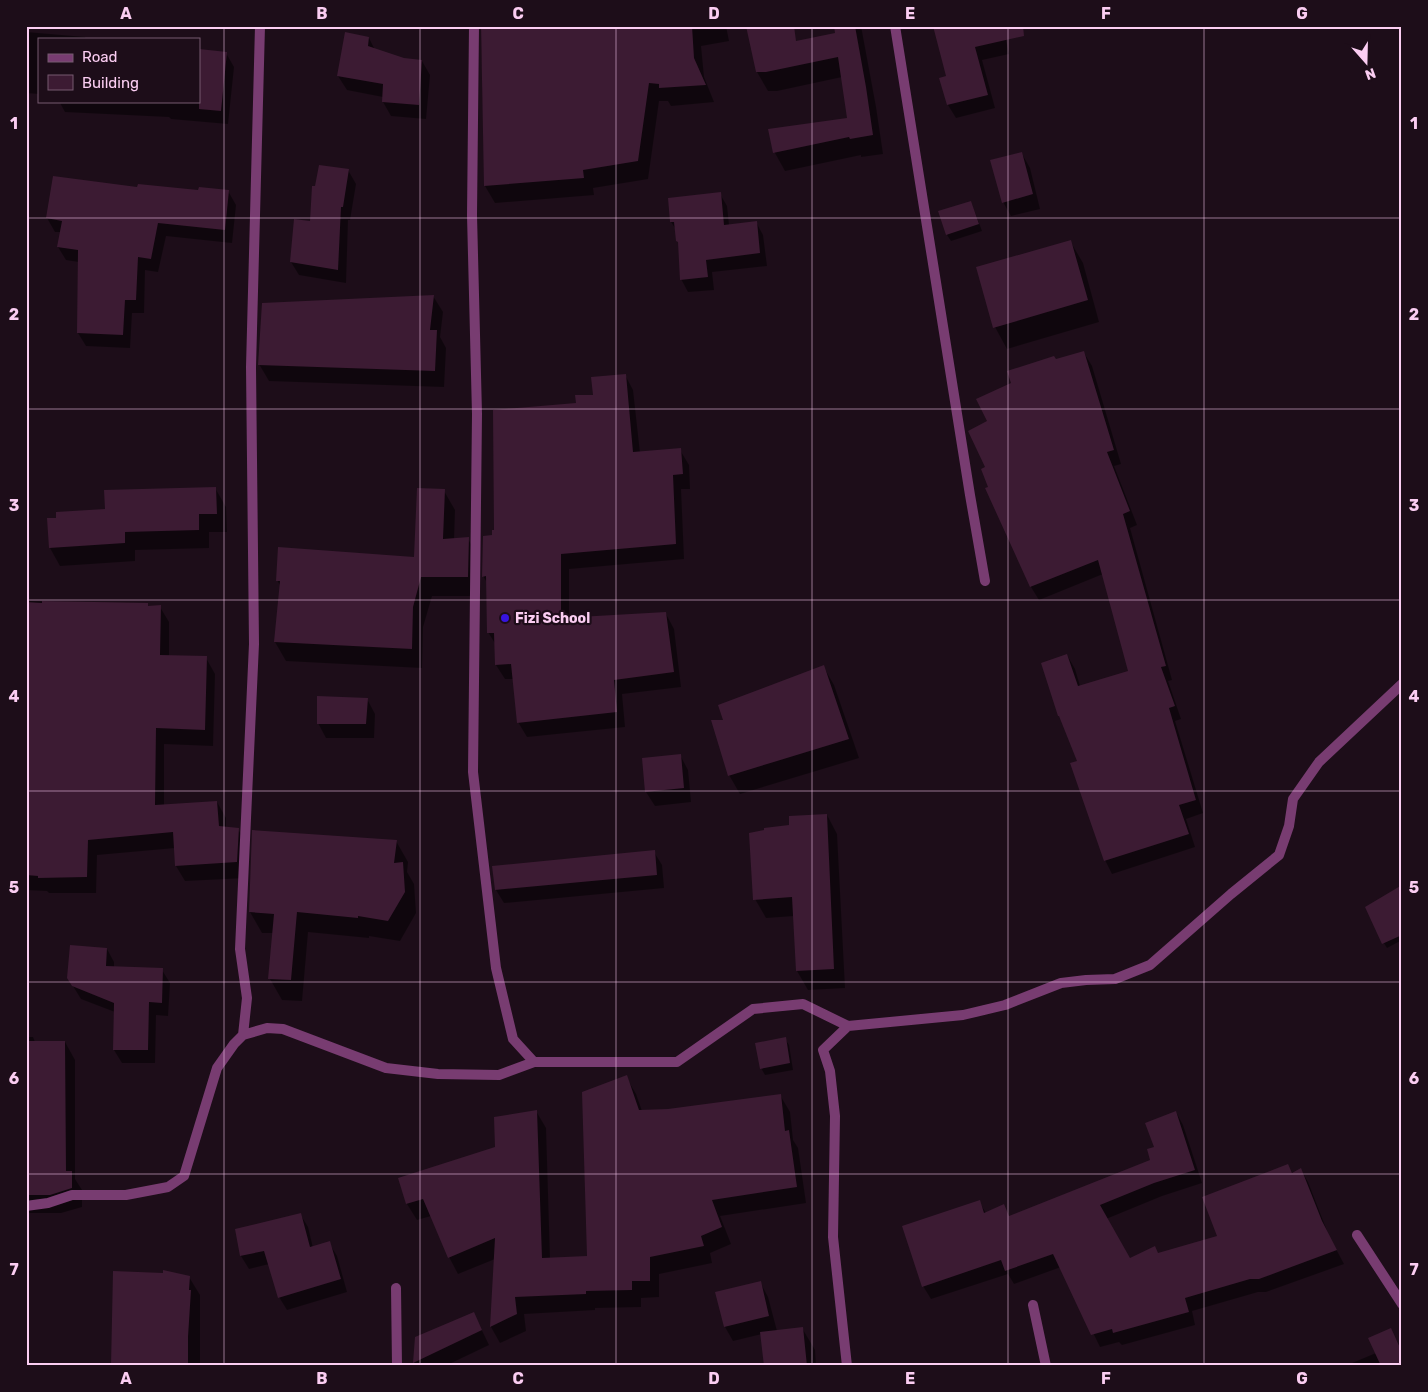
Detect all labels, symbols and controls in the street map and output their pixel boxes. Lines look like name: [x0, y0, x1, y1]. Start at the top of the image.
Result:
text: A: [120, 4, 132, 23]
text: B: [316, 4, 328, 23]
text: C: [512, 4, 524, 23]
text: D: [708, 4, 720, 23]
text: E: [905, 4, 915, 23]
text: F: [1101, 4, 1111, 23]
text: G: [1296, 4, 1308, 23]
legend: [38, 38, 200, 102]
north arrow: [1340, 38, 1390, 88]
text: Road: [82, 48, 118, 66]
text: N: [1363, 64, 1378, 83]
text: Building: [82, 74, 139, 92]
text: 1: [10, 114, 18, 133]
text: 1: [1410, 114, 1418, 133]
text: 2: [9, 305, 19, 324]
text: 2: [1409, 305, 1419, 324]
text: 3: [9, 496, 19, 515]
text: 3: [1409, 496, 1419, 515]
place label: Fizi School: [515, 610, 590, 627]
marker: Fizi School: [499, 612, 511, 624]
text: 4: [9, 687, 20, 706]
text: 4: [1409, 687, 1420, 706]
text: 5: [9, 878, 19, 897]
text: 5: [1409, 878, 1419, 897]
text: 6: [9, 1069, 19, 1088]
text: 6: [1409, 1069, 1419, 1088]
text: 7: [9, 1260, 19, 1279]
text: 7: [1409, 1260, 1419, 1279]
text: A: [120, 1369, 132, 1388]
text: B: [316, 1369, 328, 1388]
text: C: [512, 1369, 524, 1388]
text: D: [708, 1369, 720, 1388]
text: E: [905, 1369, 915, 1388]
text: F: [1101, 1369, 1111, 1388]
text: G: [1296, 1369, 1308, 1388]

